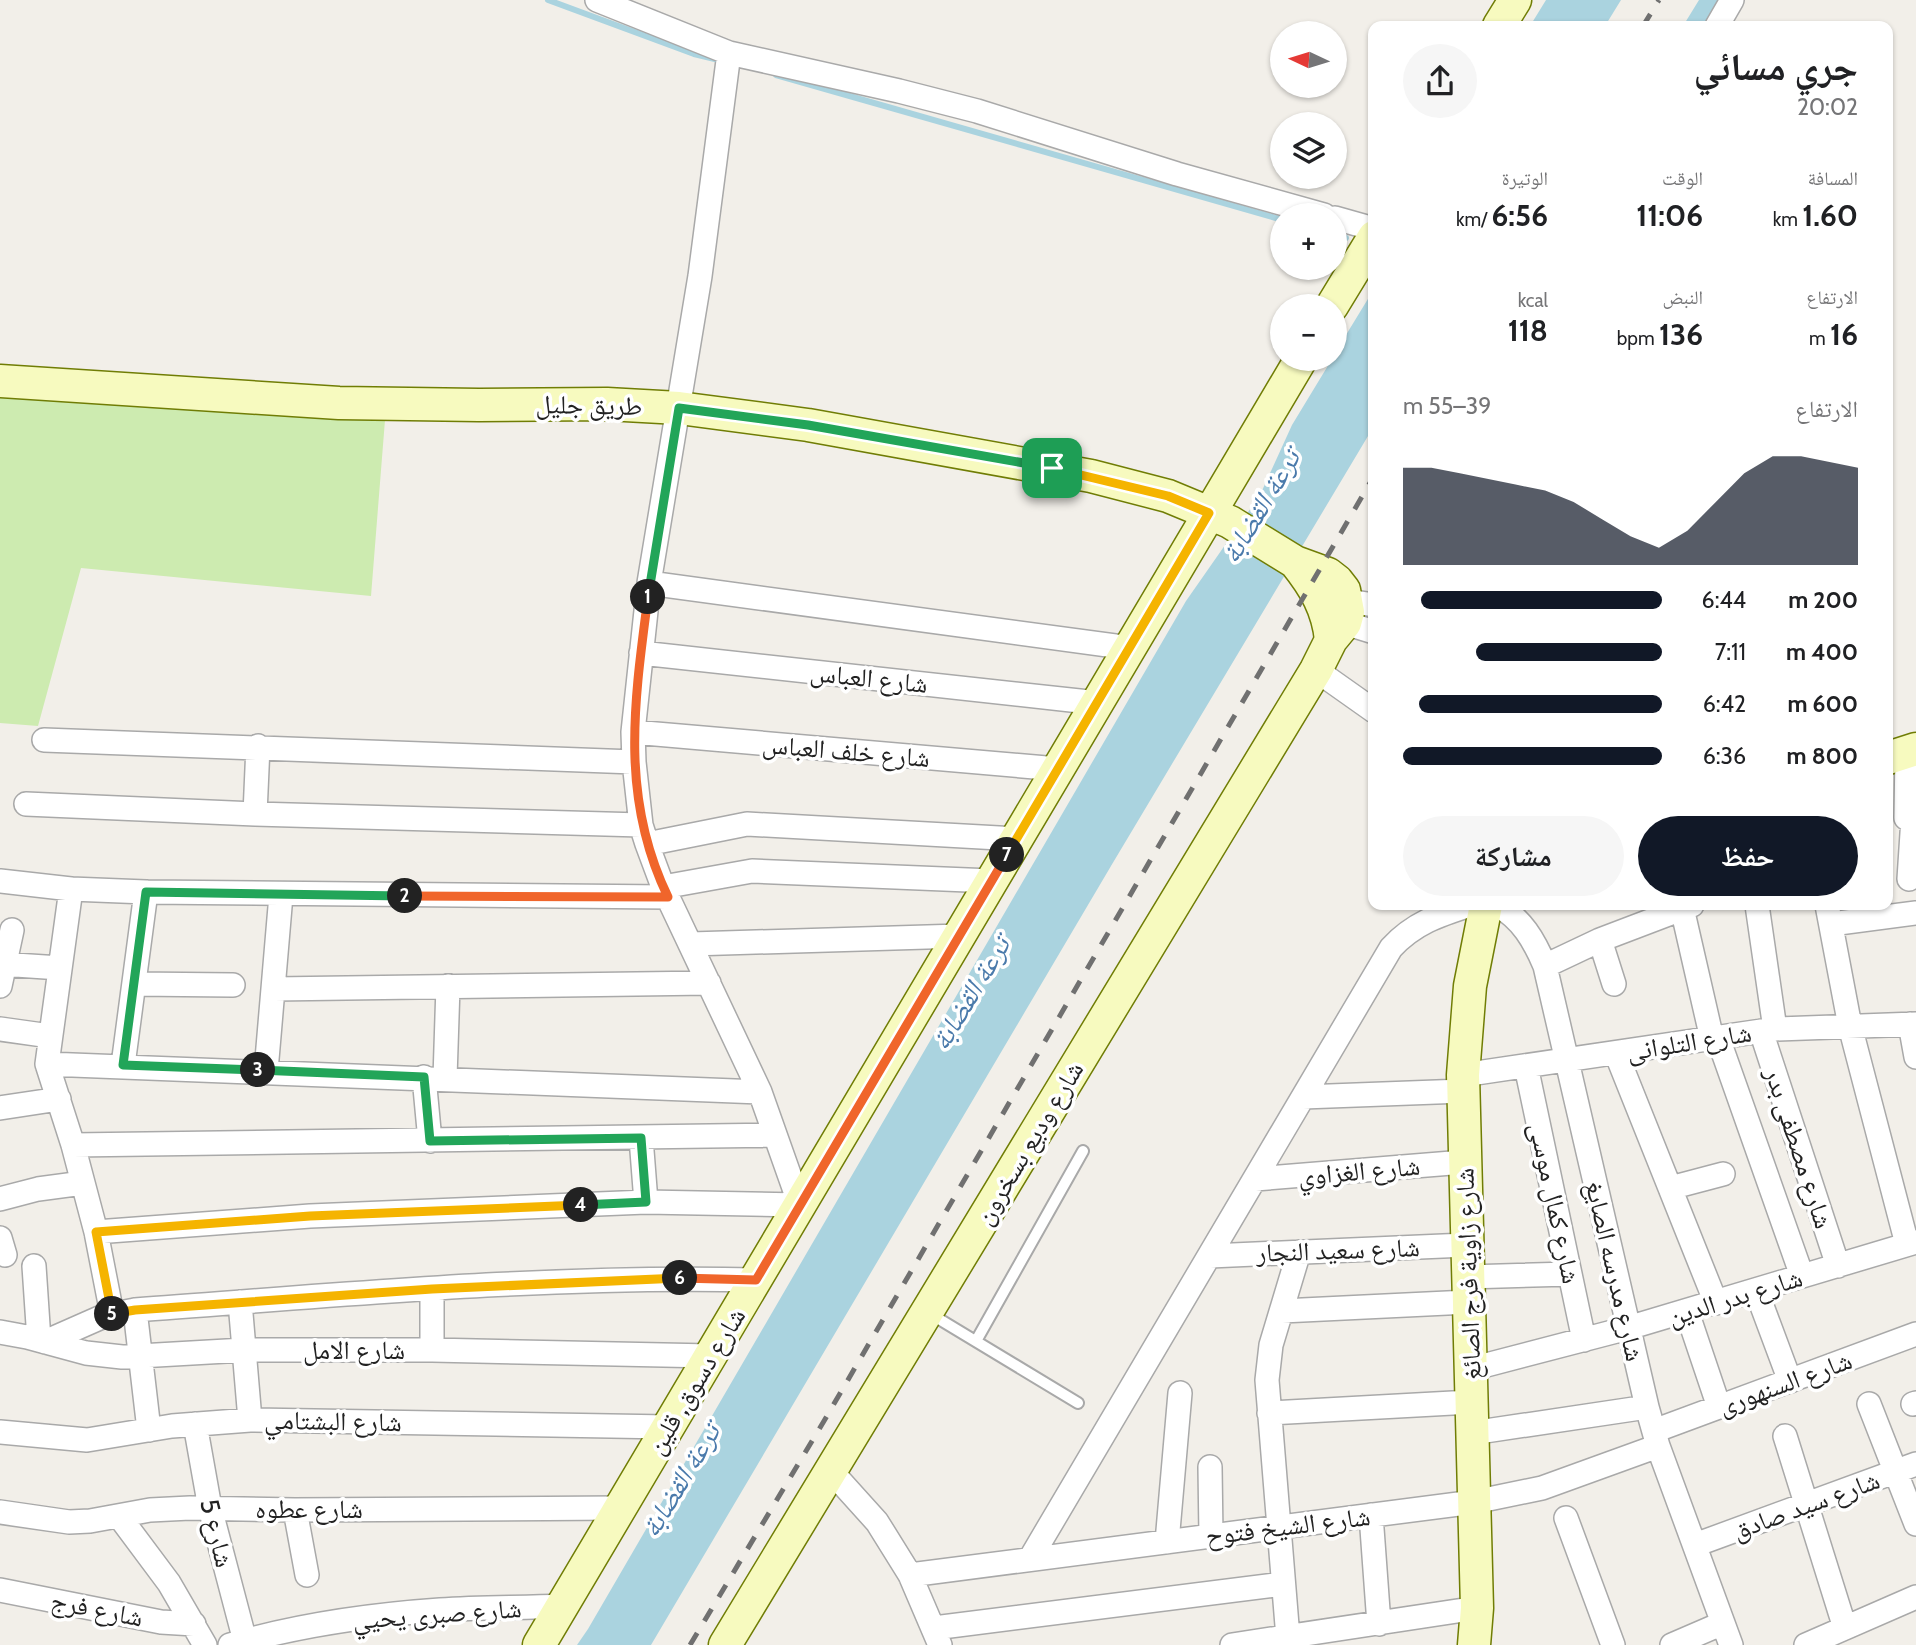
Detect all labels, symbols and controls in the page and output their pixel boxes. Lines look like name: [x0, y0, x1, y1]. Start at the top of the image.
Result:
north arrow: [1270, 21, 1348, 98]
map controls: [1270, 21, 1347, 371]
text: جري مسائي: [1694, 43, 1858, 90]
button: share: [1403, 44, 1477, 118]
text: 20:02: [1797, 93, 1858, 121]
button: layers: [1270, 112, 1347, 189]
text: الوتيرة: [1502, 167, 1548, 190]
text: الوقت: [1662, 167, 1703, 190]
text: المسافة: [1808, 167, 1858, 190]
text: 6:56: [1492, 197, 1548, 234]
text: 11:06: [1636, 197, 1703, 234]
text: 1.60: [1802, 197, 1858, 234]
button: +: [1270, 203, 1347, 280]
text: /km: [1456, 208, 1492, 231]
text: km: [1773, 208, 1802, 231]
text: النبض: [1662, 286, 1703, 309]
text: الارتفاع: [1806, 286, 1858, 309]
text: kcal: [1518, 289, 1548, 312]
button: −: [1270, 294, 1347, 371]
text: 118: [1508, 312, 1548, 349]
text: 136: [1659, 316, 1703, 353]
text: 16: [1830, 316, 1858, 353]
text: bpm: [1617, 327, 1659, 350]
text: m: [1809, 327, 1830, 350]
street label: طريق جليل: [535, 388, 643, 422]
text: 39–55 m: [1403, 392, 1491, 420]
text: الارتفاع: [1795, 395, 1858, 423]
pin: [1022, 438, 1082, 498]
water label: ترعة القضابة: [1213, 438, 1310, 569]
icon: arrive: [1033, 449, 1071, 487]
pin: 1: [630, 580, 666, 614]
text: 1: [644, 585, 651, 608]
text: 6:44: [1702, 586, 1746, 614]
text: 200 m: [1788, 586, 1858, 614]
text: 7:11: [1715, 638, 1746, 666]
text: 400 m: [1786, 638, 1858, 666]
street label: شارع العباس: [809, 656, 929, 700]
text: 6:42: [1703, 690, 1746, 718]
text: 600 m: [1787, 690, 1858, 718]
street label: شارع خلف العباس: [761, 728, 931, 774]
text: 6:36: [1703, 742, 1746, 770]
text: 800 m: [1786, 742, 1858, 770]
button: مشاركة: [1403, 816, 1624, 896]
button: حفظ: [1638, 816, 1858, 896]
pin: 7: [990, 838, 1024, 872]
text: 7: [1002, 843, 1011, 866]
pin: 2: [388, 878, 422, 914]
text: 2: [399, 884, 410, 907]
water label: ترعة القضابة: [923, 925, 1020, 1056]
street label: شارع التلوانى: [1624, 1016, 1754, 1068]
pin: 3: [240, 1052, 276, 1088]
street label: شارع وديع بسخرون: [968, 1055, 1091, 1231]
text: 3: [252, 1058, 263, 1081]
street label: شارع مصطفى بدر: [1758, 1063, 1840, 1232]
street label: شارع كمال موسى: [1522, 1120, 1588, 1286]
street label: شارع الغزاوي: [1297, 1150, 1422, 1197]
street label: شارع زاوية فرج الصائغ: [1448, 1167, 1489, 1381]
street label: شارع مدرسه الصايغ: [1578, 1178, 1651, 1364]
pin: 4: [564, 1188, 598, 1222]
text: 4: [575, 1193, 586, 1216]
street label: شارع سعيد النجار: [1255, 1231, 1420, 1269]
pin: 6: [662, 1260, 698, 1296]
street label: شارع بدر الدين: [1664, 1261, 1806, 1333]
text: 6: [674, 1266, 685, 1289]
pin: 5: [94, 1296, 130, 1332]
text: 5: [106, 1302, 117, 1325]
street label: شارع دسوق, قلين: [640, 1302, 752, 1460]
street label: شارع الامل: [303, 1334, 405, 1366]
street label: شارع السنهورى: [1714, 1344, 1856, 1422]
street label: شارع البشتامي: [264, 1404, 402, 1443]
water label: ترعة القضابة: [633, 1412, 730, 1543]
street label: شارع سيد صادق: [1728, 1464, 1884, 1546]
street label: شارع عطوه: [255, 1493, 363, 1525]
street label: شارع 5: [193, 1495, 241, 1571]
street label: شارع الشيخ فتوح: [1204, 1500, 1372, 1553]
street label: شارع فرج: [48, 1584, 146, 1634]
street label: شارع صبرى يحيي: [351, 1592, 523, 1640]

